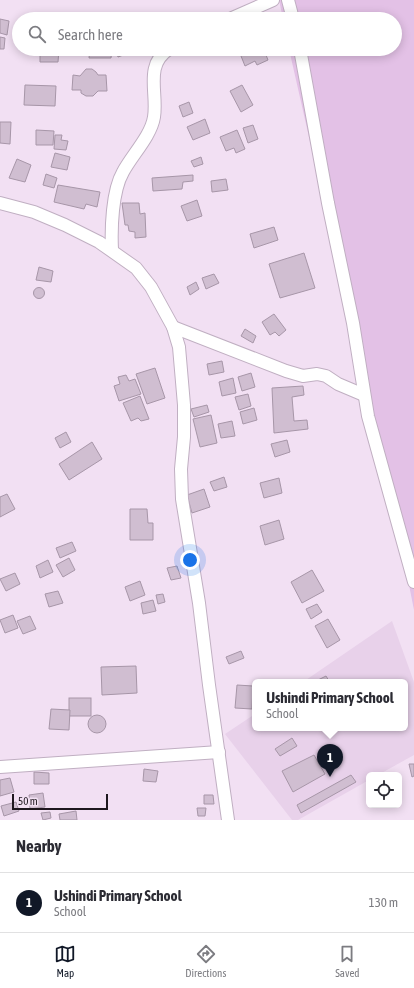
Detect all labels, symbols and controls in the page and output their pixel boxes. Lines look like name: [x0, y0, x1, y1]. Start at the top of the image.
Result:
search box: [12, 12, 402, 56]
icon: search: [26, 23, 48, 45]
text: Search here: [58, 26, 123, 43]
your location: [180, 550, 200, 570]
popup: [252, 679, 408, 731]
text: Ushindi Primary School: [266, 689, 394, 706]
text: School: [266, 706, 298, 721]
pin: 1: [317, 744, 343, 777]
map controls: [366, 772, 402, 808]
button: locate: [366, 772, 402, 808]
scale bar: [12, 792, 108, 811]
text: 50 m: [18, 795, 38, 807]
text: Nearby: [16, 836, 62, 856]
text: Ushindi Primary School: [54, 887, 182, 904]
text: 1: [26, 895, 32, 910]
text: 130 m: [369, 895, 398, 910]
text: School: [54, 904, 86, 919]
tab: Map: [54, 943, 76, 979]
tab: Directions: [185, 943, 226, 979]
tab: Saved: [335, 943, 360, 979]

